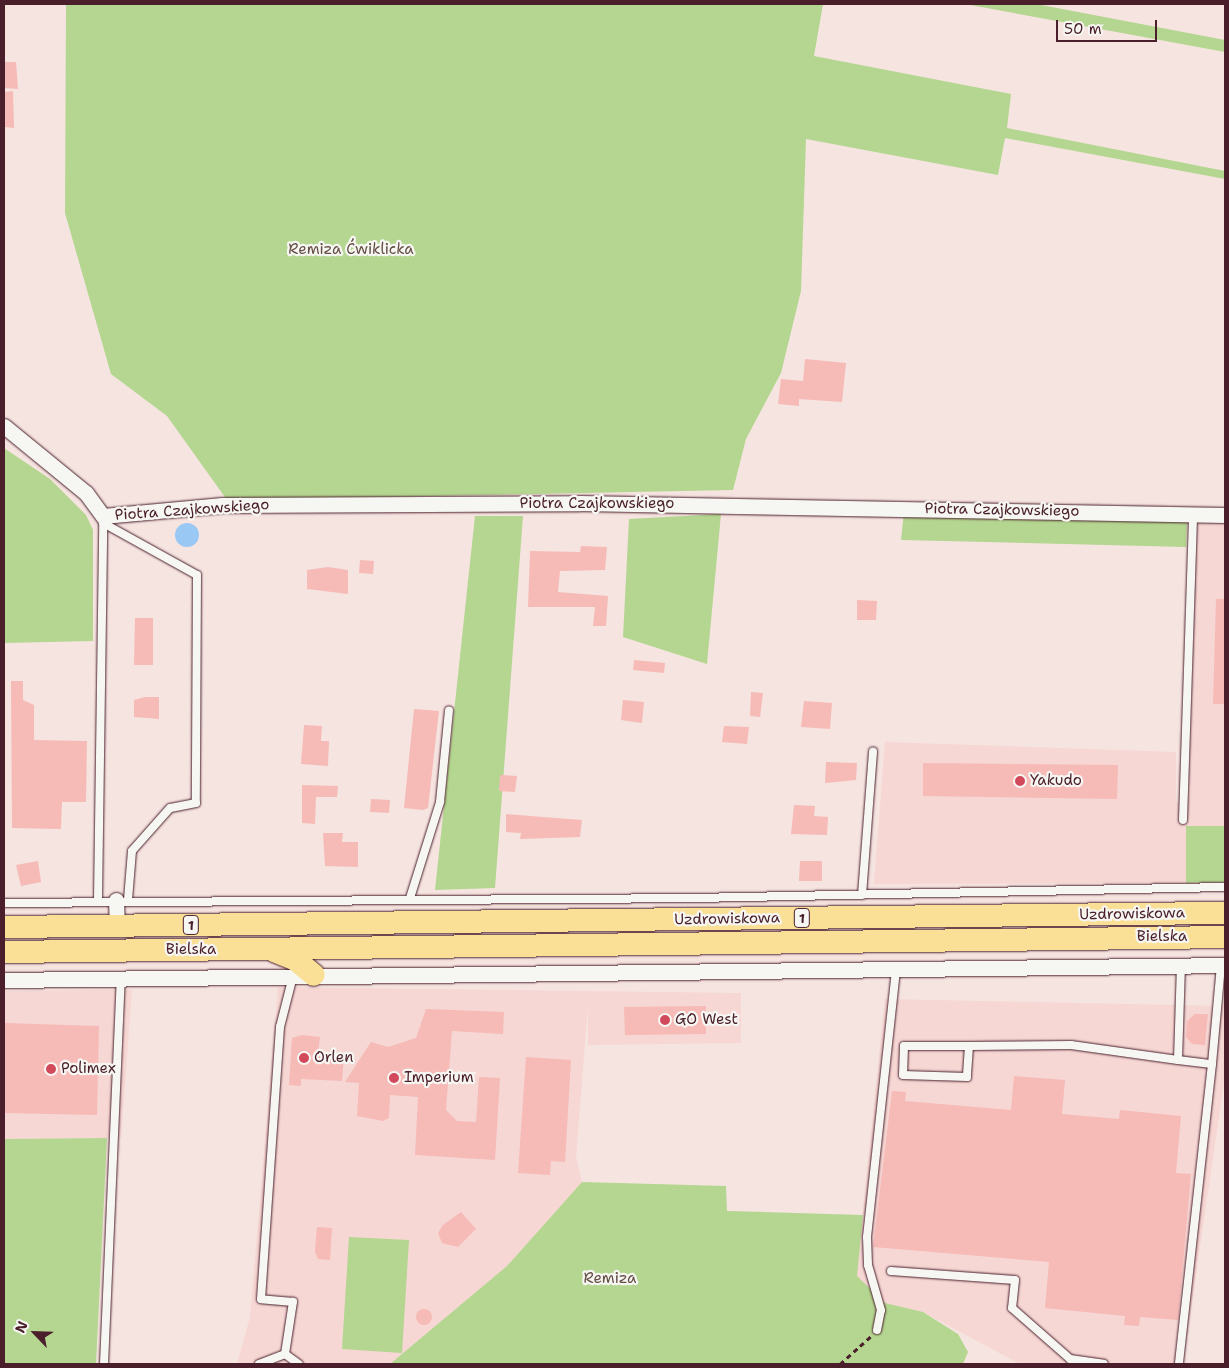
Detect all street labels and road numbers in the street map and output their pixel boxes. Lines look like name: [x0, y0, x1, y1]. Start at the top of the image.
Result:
street label: Piotra Czajkowskiego: [520, 495, 674, 513]
street label: Piotra Czajkowskiego: [114, 496, 270, 524]
street label: Piotra Czajkowskiego: [924, 500, 1080, 520]
street label: Uzdrowiskowa: [1079, 904, 1185, 924]
road number: 1: [793, 906, 811, 930]
street label: Uzdrowiskowa: [674, 909, 780, 929]
road number: 1: [182, 914, 200, 936]
street label: Bielska: [1137, 928, 1187, 946]
street label: Bielska: [166, 941, 216, 959]

